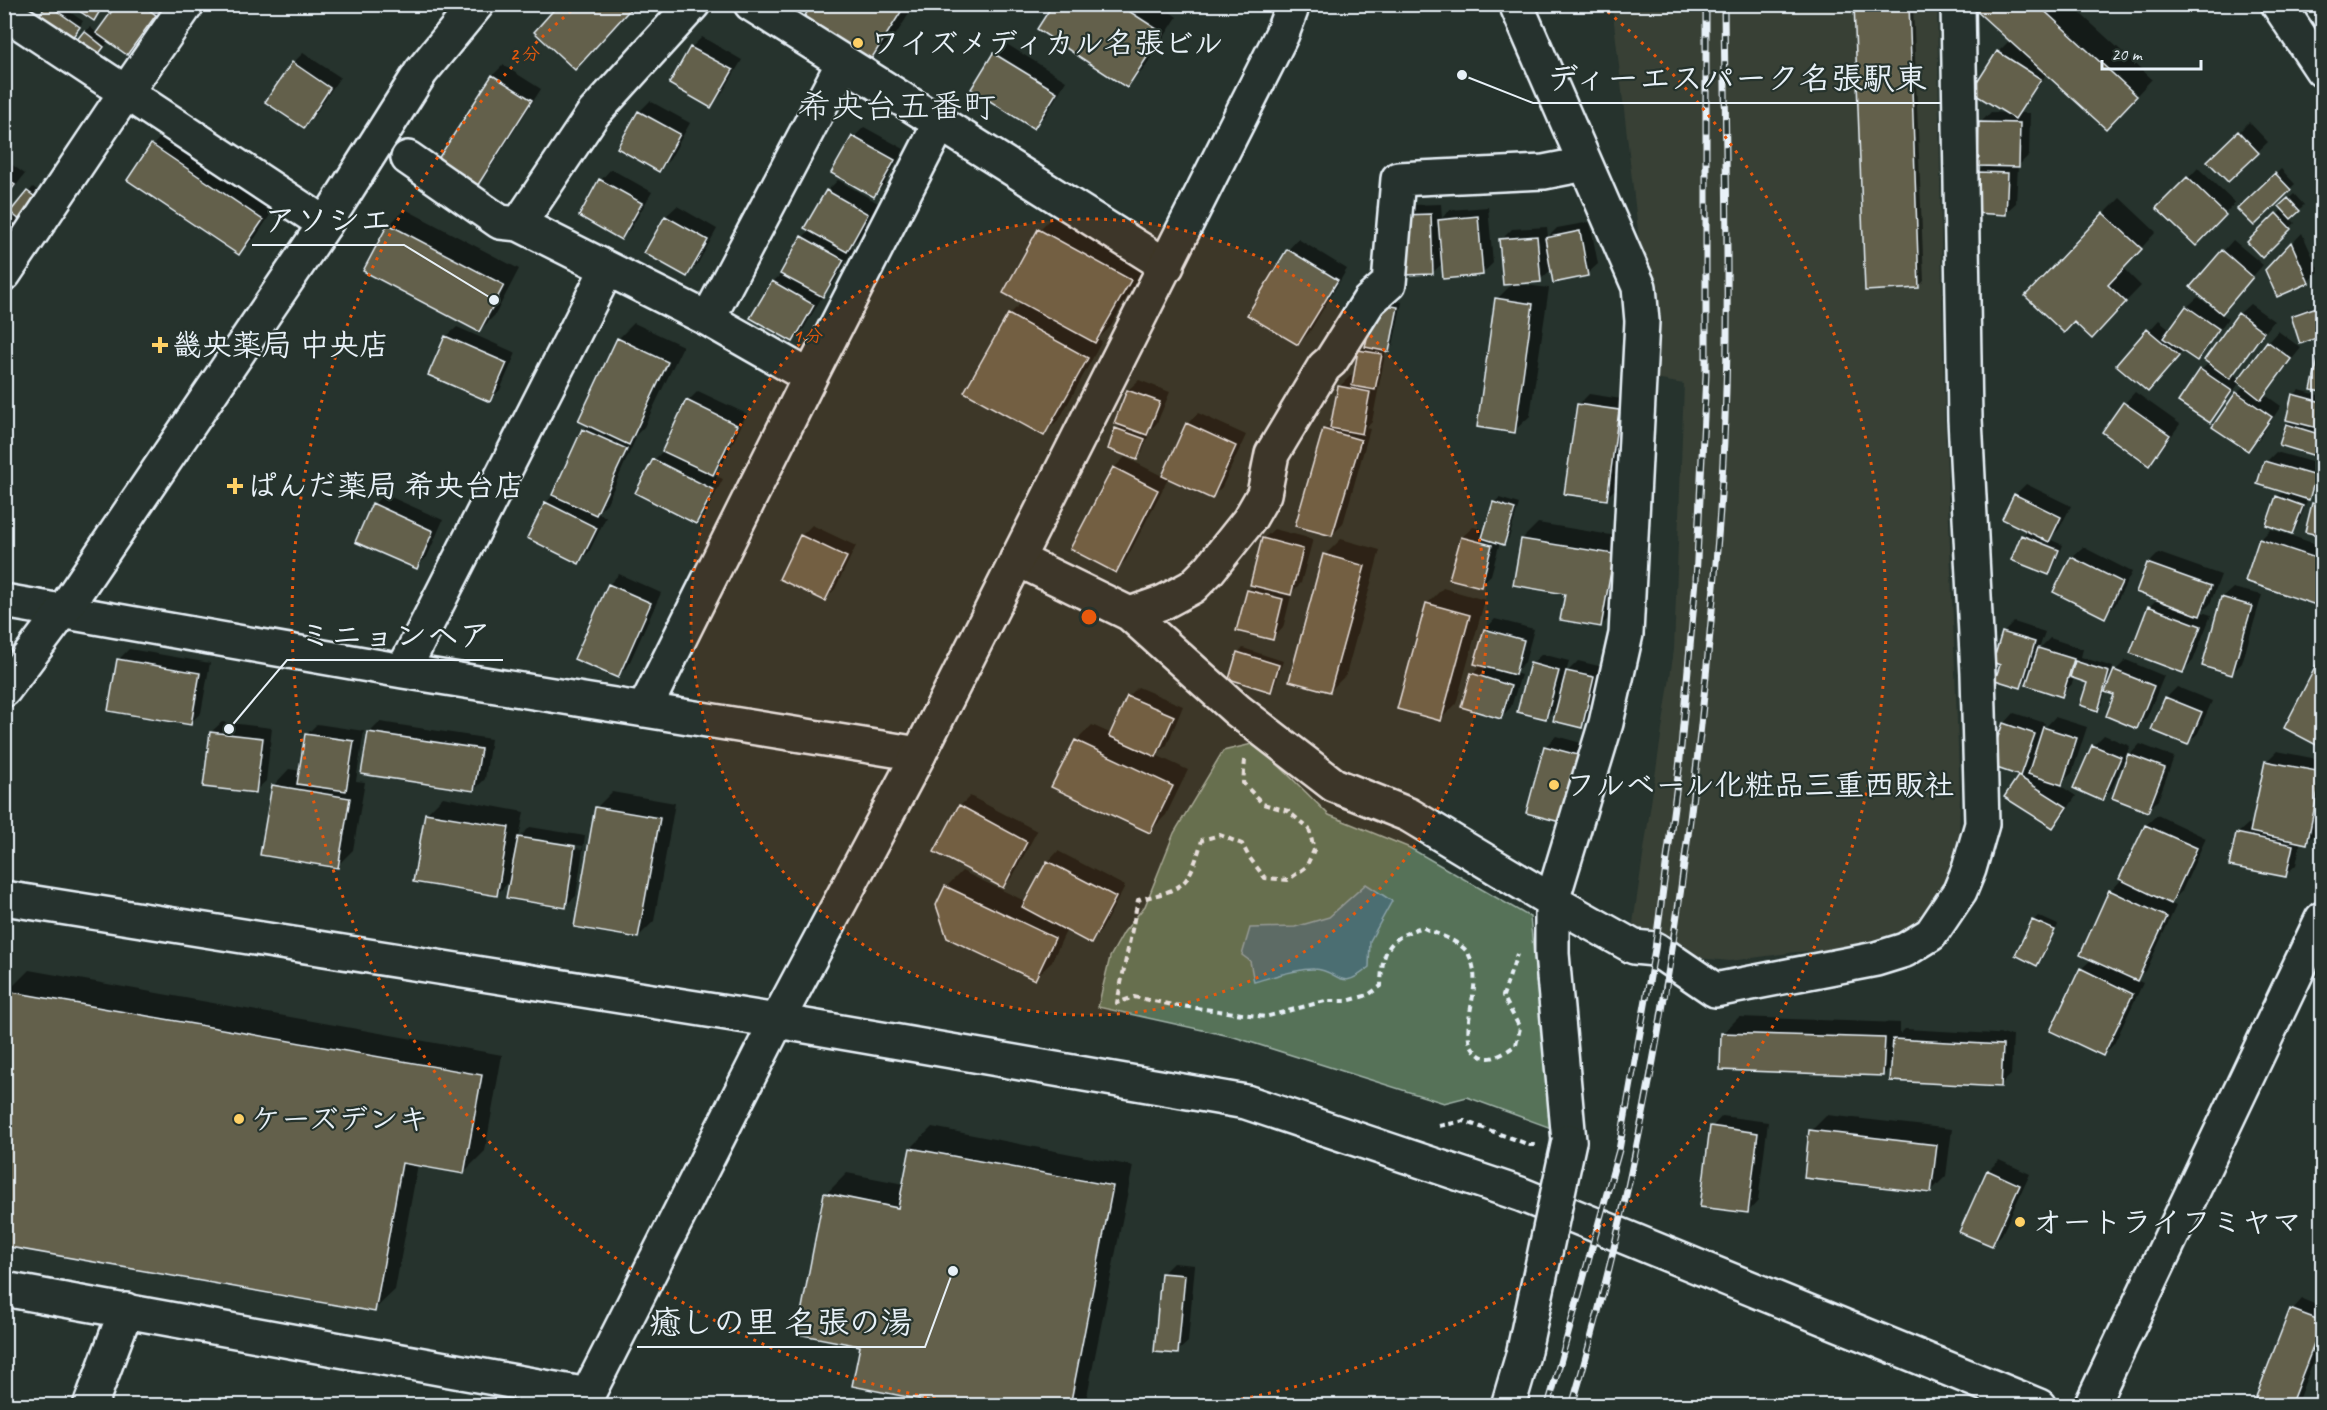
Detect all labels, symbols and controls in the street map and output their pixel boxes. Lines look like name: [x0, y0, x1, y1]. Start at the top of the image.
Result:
place label: ワイズメディカル名張ビル: [870, 24, 1223, 62]
scale bar: [2102, 33, 2201, 71]
marker: ワイズメディカル名張ビル: [851, 36, 865, 50]
text: 2 分: [510, 43, 540, 65]
text: 20 m: [2111, 43, 2144, 65]
callout: ディーエスパーク名張駅東: [1533, 53, 1941, 103]
text: ディーエスパーク名張駅東: [1547, 58, 1927, 99]
district label: 希央台五番町: [798, 85, 996, 127]
callout: アソシエ: [252, 195, 404, 245]
text: アソシエ: [264, 200, 392, 241]
text: 1 分: [793, 325, 823, 347]
place label: 畿央薬局 中央店: [172, 326, 389, 364]
marker: 畿央薬局 中央店: [153, 338, 167, 352]
place label: ぱんだ薬局 希央台店: [247, 467, 524, 505]
marker: ぱんだ薬局 希央台店: [228, 479, 242, 493]
centre of rings: [1079, 607, 1099, 627]
callout: ミニョンヘア: [287, 610, 503, 660]
text: ミニョンヘア: [299, 615, 491, 656]
place label: フルベール化粧品三重西販社: [1566, 766, 1954, 804]
marker: フルベール化粧品三重西販社: [1547, 778, 1561, 792]
place label: ケーズデンキ: [251, 1100, 429, 1138]
marker: ケーズデンキ: [232, 1112, 246, 1126]
place label: オートライフミヤマ: [2032, 1203, 2302, 1241]
marker: オートライフミヤマ: [2013, 1215, 2027, 1229]
callout: 癒しの里 名張の湯: [637, 1297, 925, 1347]
text: 癒しの里 名張の湯: [649, 1302, 913, 1343]

